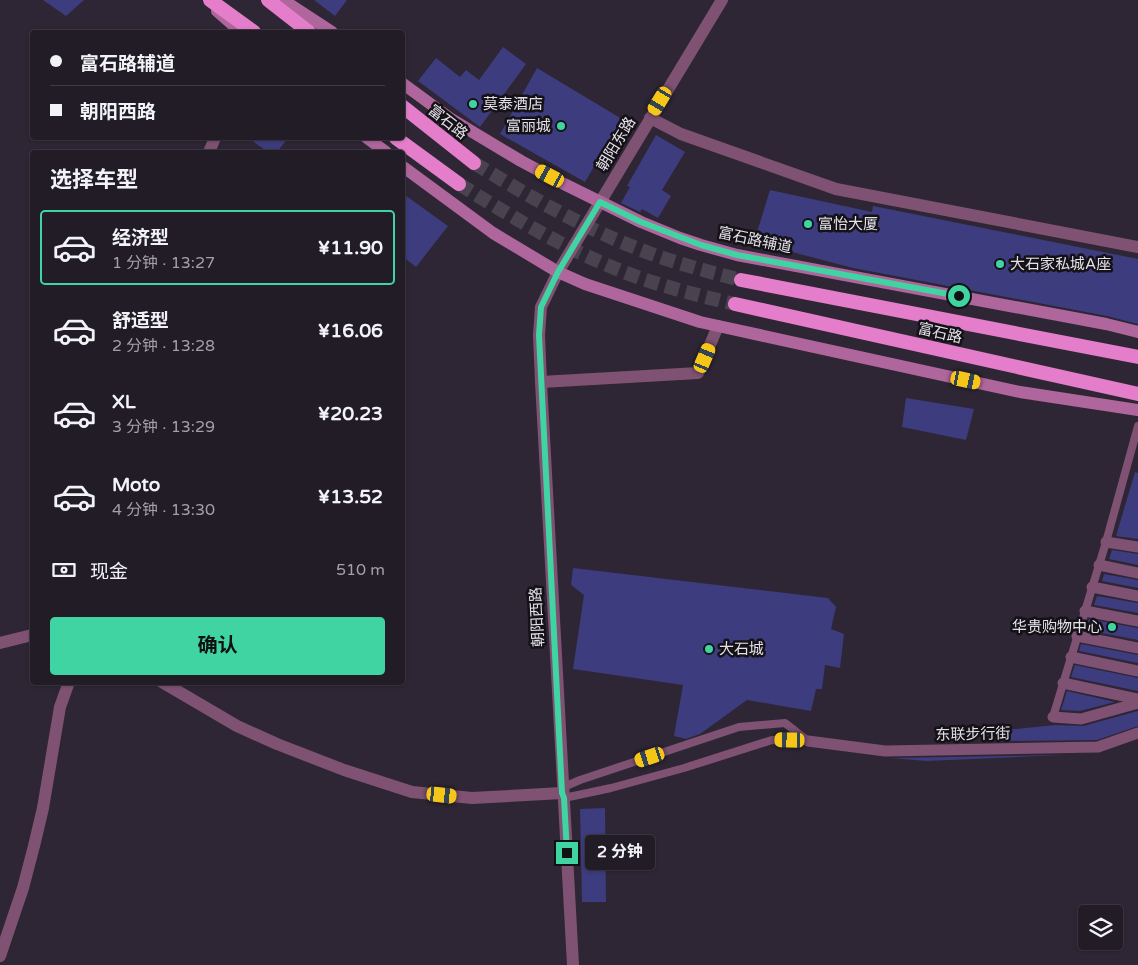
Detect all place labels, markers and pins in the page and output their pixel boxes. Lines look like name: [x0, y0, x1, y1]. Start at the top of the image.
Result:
place label: 莫泰酒店: [483, 95, 543, 113]
marker: 莫泰酒店: [467, 98, 479, 110]
place label: 富丽城: [506, 117, 551, 135]
marker: 富丽城: [555, 120, 567, 132]
place label: 富怡大厦: [818, 215, 878, 233]
marker: 富怡大厦: [802, 218, 814, 230]
place label: 大石家私城A座: [1010, 255, 1111, 273]
marker: 大石家私城A座: [994, 258, 1006, 270]
place label: 华贵购物中心: [1012, 618, 1102, 636]
marker: 华贵购物中心: [1106, 621, 1118, 633]
place label: 大石城: [719, 640, 764, 658]
marker: 大石城: [703, 643, 715, 655]

